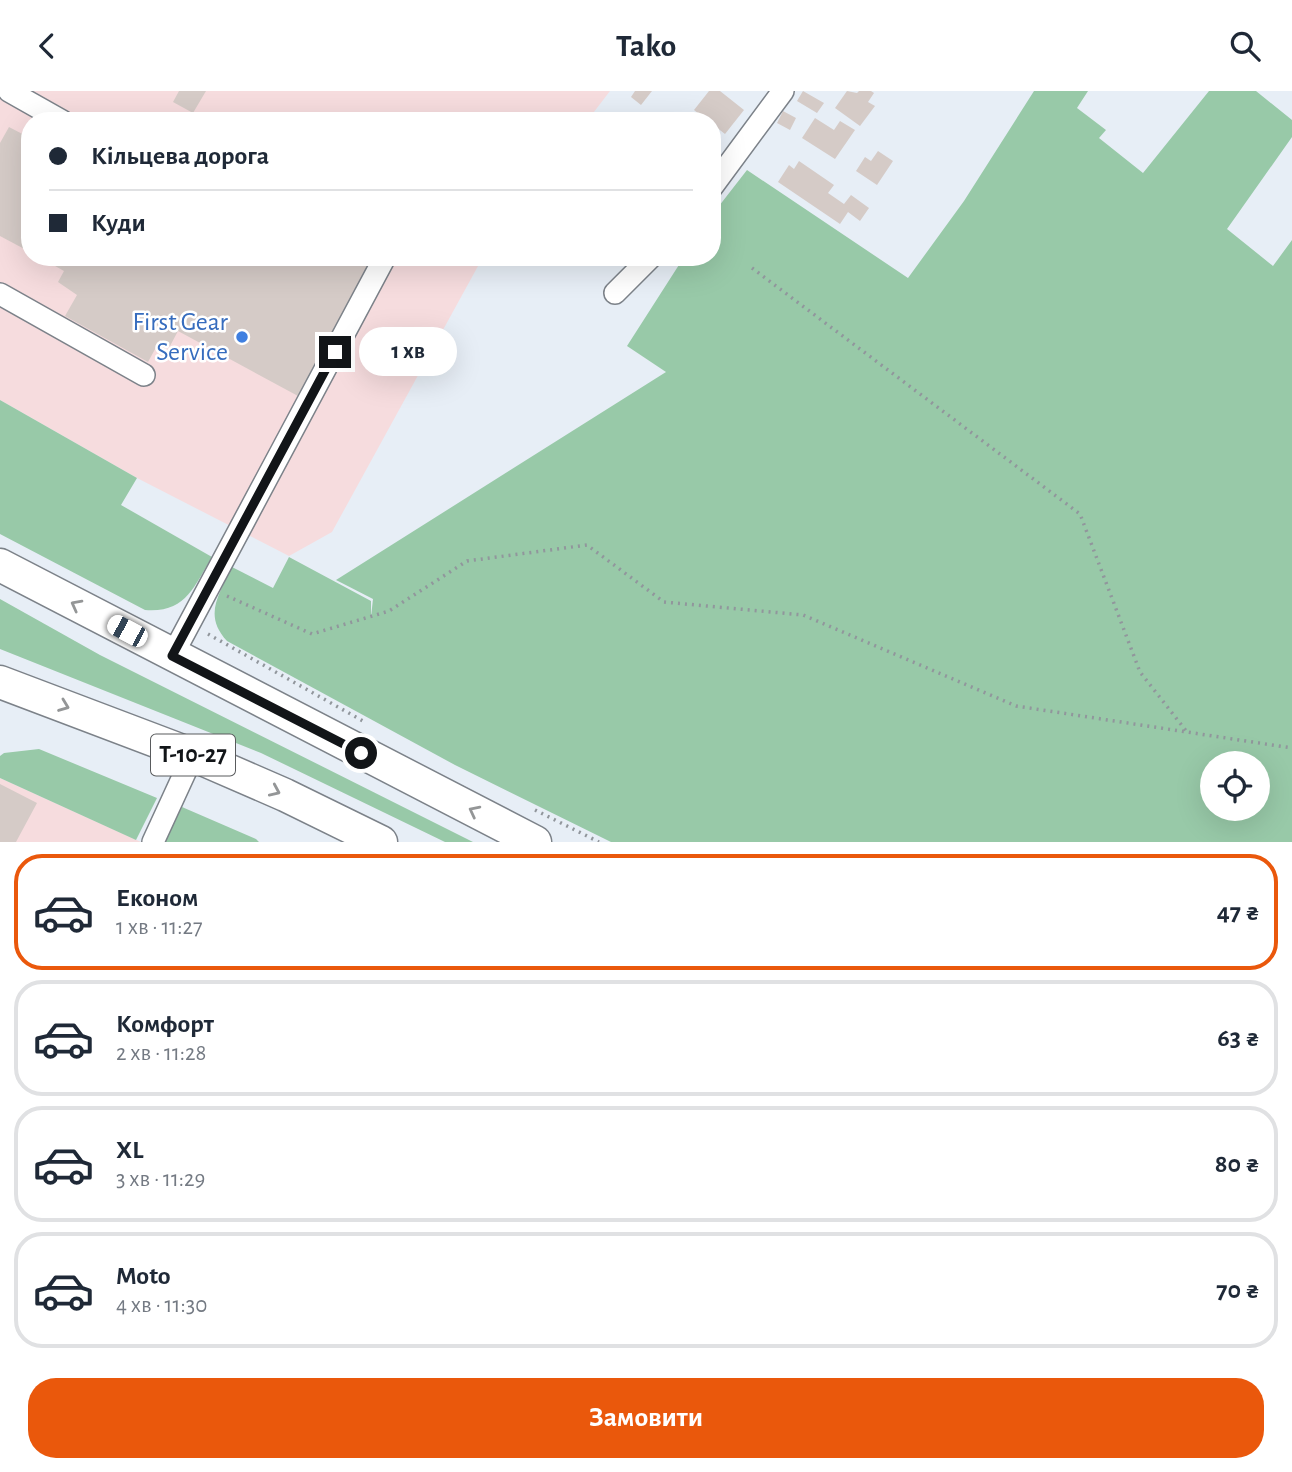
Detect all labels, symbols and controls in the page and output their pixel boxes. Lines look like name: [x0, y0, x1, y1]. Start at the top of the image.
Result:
icon: back: [28, 27, 66, 65]
icon: search: [1226, 27, 1264, 65]
text: Tako: [616, 30, 676, 62]
text: Кільцева дорога: [91, 143, 269, 169]
text: Куди: [91, 210, 146, 236]
place label: First Gear Service: [133, 309, 229, 365]
callout: 1 хв: [360, 327, 458, 377]
marker: First Gear Service: [234, 329, 250, 345]
route end: [319, 336, 351, 368]
text: 1 хв: [391, 340, 425, 363]
one-way arrow: [71, 599, 83, 613]
car: [104, 612, 151, 650]
one-way arrow: [57, 697, 69, 711]
road number: Т-10-27: [151, 735, 235, 775]
route start: [345, 737, 377, 769]
map controls: [1200, 751, 1270, 821]
button: locate: [1200, 751, 1270, 821]
one-way arrow: [268, 783, 280, 797]
one-way arrow: [469, 805, 481, 819]
icon: car: [32, 881, 95, 944]
text: Економ: [116, 885, 198, 911]
text: 47 ₴: [1217, 899, 1260, 925]
text: 1 хв · 11:27: [116, 916, 203, 939]
icon: car: [32, 1007, 95, 1070]
text: Комфорт: [116, 1011, 214, 1037]
text: 63 ₴: [1217, 1025, 1260, 1051]
text: 2 хв · 11:28: [116, 1042, 206, 1065]
icon: car: [32, 1133, 95, 1196]
text: XL: [116, 1137, 143, 1163]
text: 80 ₴: [1215, 1151, 1260, 1177]
text: 3 хв · 11:29: [116, 1168, 205, 1191]
icon: car: [32, 1259, 95, 1322]
text: Moto: [116, 1263, 171, 1289]
text: 70 ₴: [1216, 1277, 1260, 1303]
text: 4 хв · 11:30: [116, 1294, 207, 1317]
button: Замовити: [28, 1378, 1264, 1458]

